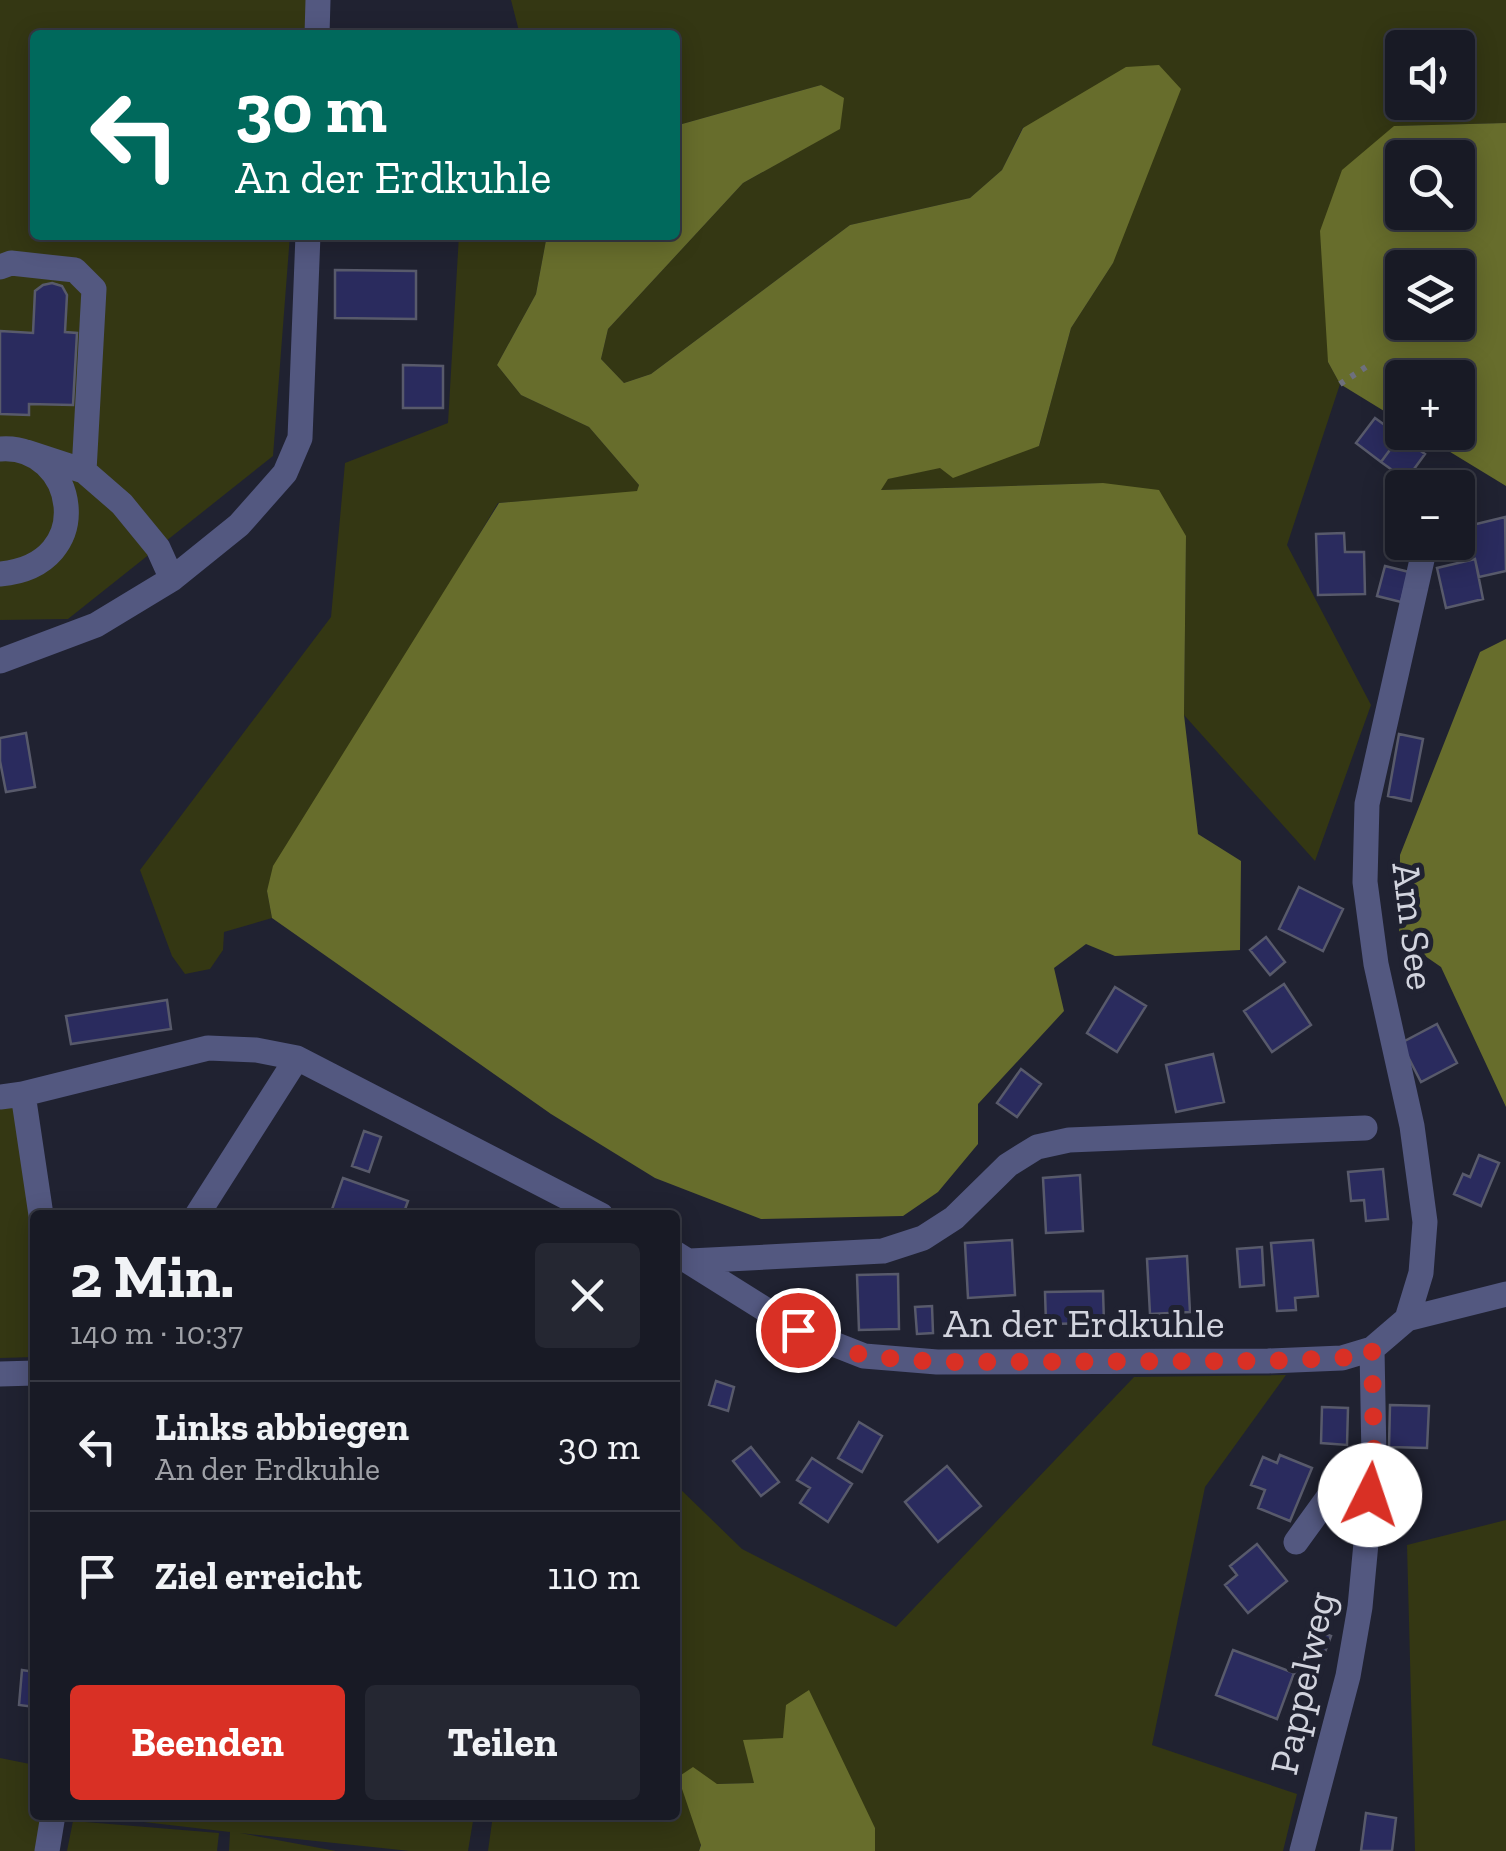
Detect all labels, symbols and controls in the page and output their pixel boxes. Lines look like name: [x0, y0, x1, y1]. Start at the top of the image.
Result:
map controls: [1385, 30, 1475, 560]
button: sound: [1385, 30, 1475, 120]
text: 30 m: [235, 66, 387, 150]
icon: left: [70, 70, 200, 200]
button: search: [1385, 140, 1475, 230]
text: An der Erdkuhle: [235, 151, 551, 205]
button: layers: [1385, 250, 1475, 340]
button: +: [1385, 360, 1475, 450]
button: −: [1385, 470, 1475, 560]
street label: Am See: [1382, 859, 1446, 993]
text: 2 Min.: [70, 1240, 234, 1312]
button: close: [535, 1243, 640, 1348]
pin: [756, 1288, 841, 1373]
street label: An der Erdkuhle: [943, 1299, 1225, 1347]
icon: arrive: [771, 1303, 826, 1358]
text: 140 m · 10:37: [70, 1314, 243, 1352]
text: Links abbiegen: [155, 1404, 409, 1450]
icon: left: [70, 1419, 125, 1474]
text: 30 m: [558, 1423, 640, 1469]
position arrow: [1318, 1443, 1422, 1547]
text: An der Erdkuhle: [155, 1450, 380, 1488]
icon: arrive: [70, 1549, 125, 1604]
text: Ziel erreicht: [155, 1553, 362, 1599]
text: 110 m: [547, 1553, 640, 1599]
street label: Pappelweg: [1259, 1587, 1345, 1779]
button: Beenden: [70, 1685, 345, 1800]
button: Teilen: [365, 1685, 640, 1800]

